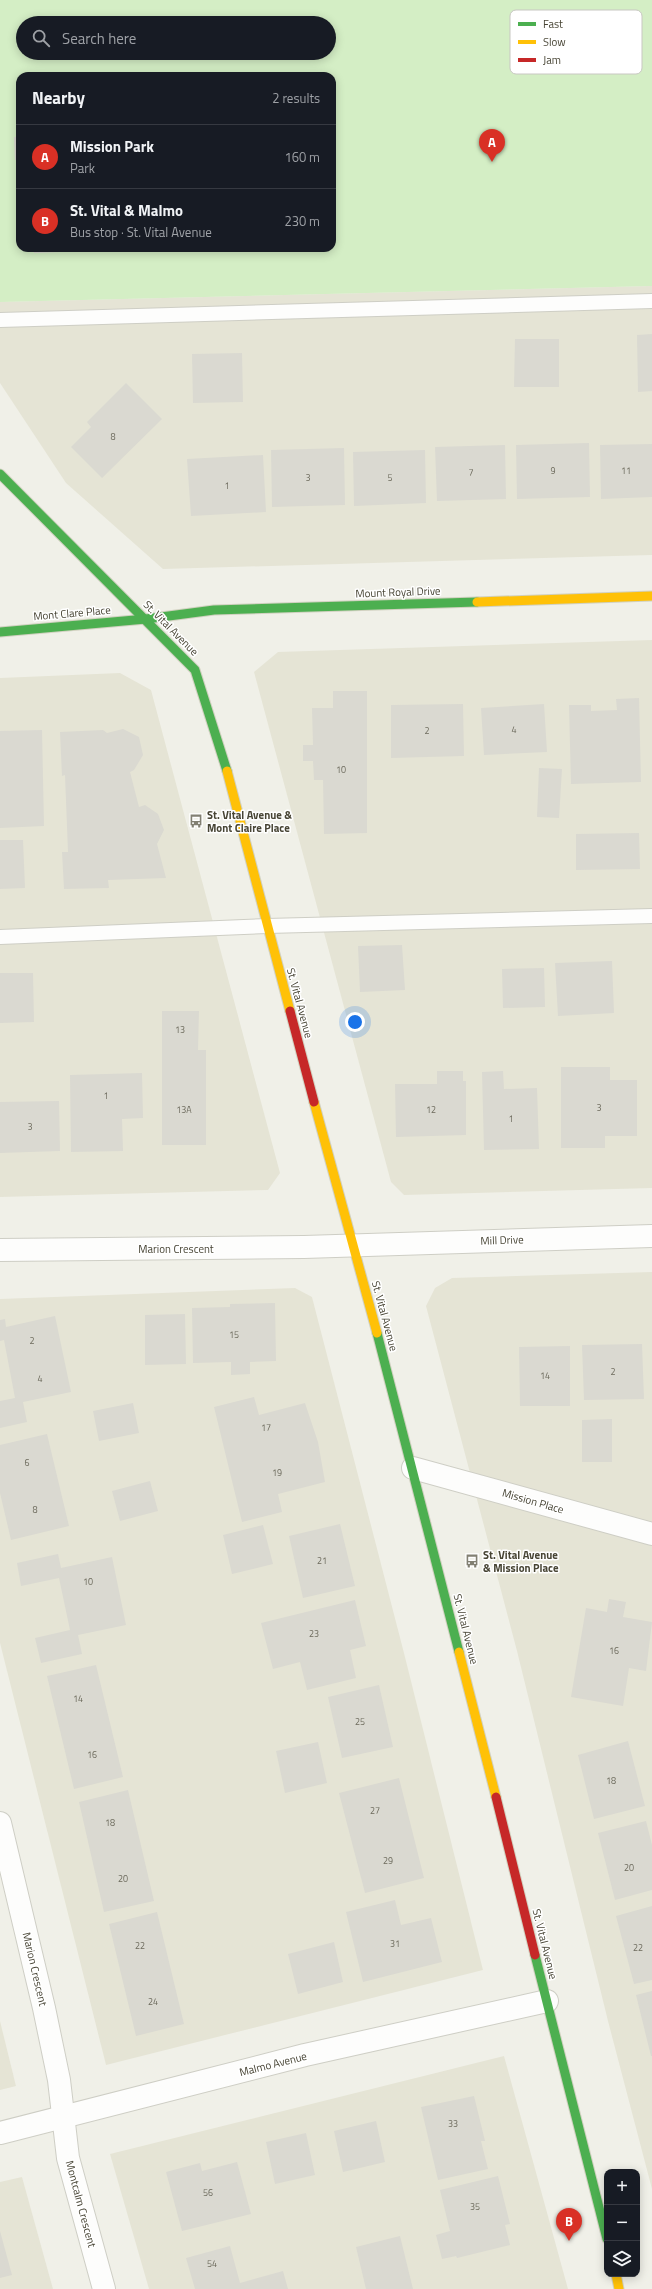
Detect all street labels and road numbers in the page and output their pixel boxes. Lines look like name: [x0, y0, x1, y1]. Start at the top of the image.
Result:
street label: Mount Royal Drive: [355, 583, 441, 601]
street label: St. Vital Avenue: [140, 597, 202, 659]
street label: Mont Clare Place: [33, 602, 112, 624]
street label: St. Vital Avenue: [283, 966, 317, 1040]
street label: Mill Drive: [480, 1231, 524, 1249]
street label: Marion Crescent: [138, 1241, 214, 1257]
street label: St. Vital Avenue: [368, 1279, 402, 1353]
street label: Mission Place: [500, 1485, 566, 1518]
street label: St. Vital Avenue: [450, 1592, 483, 1666]
street label: St. Vital Avenue: [529, 1907, 562, 1981]
street label: Marion Crescent: [19, 1930, 51, 2008]
street label: Malmo Avenue: [238, 2048, 309, 2080]
street label: Montcalm Crescent: [62, 2159, 100, 2249]

